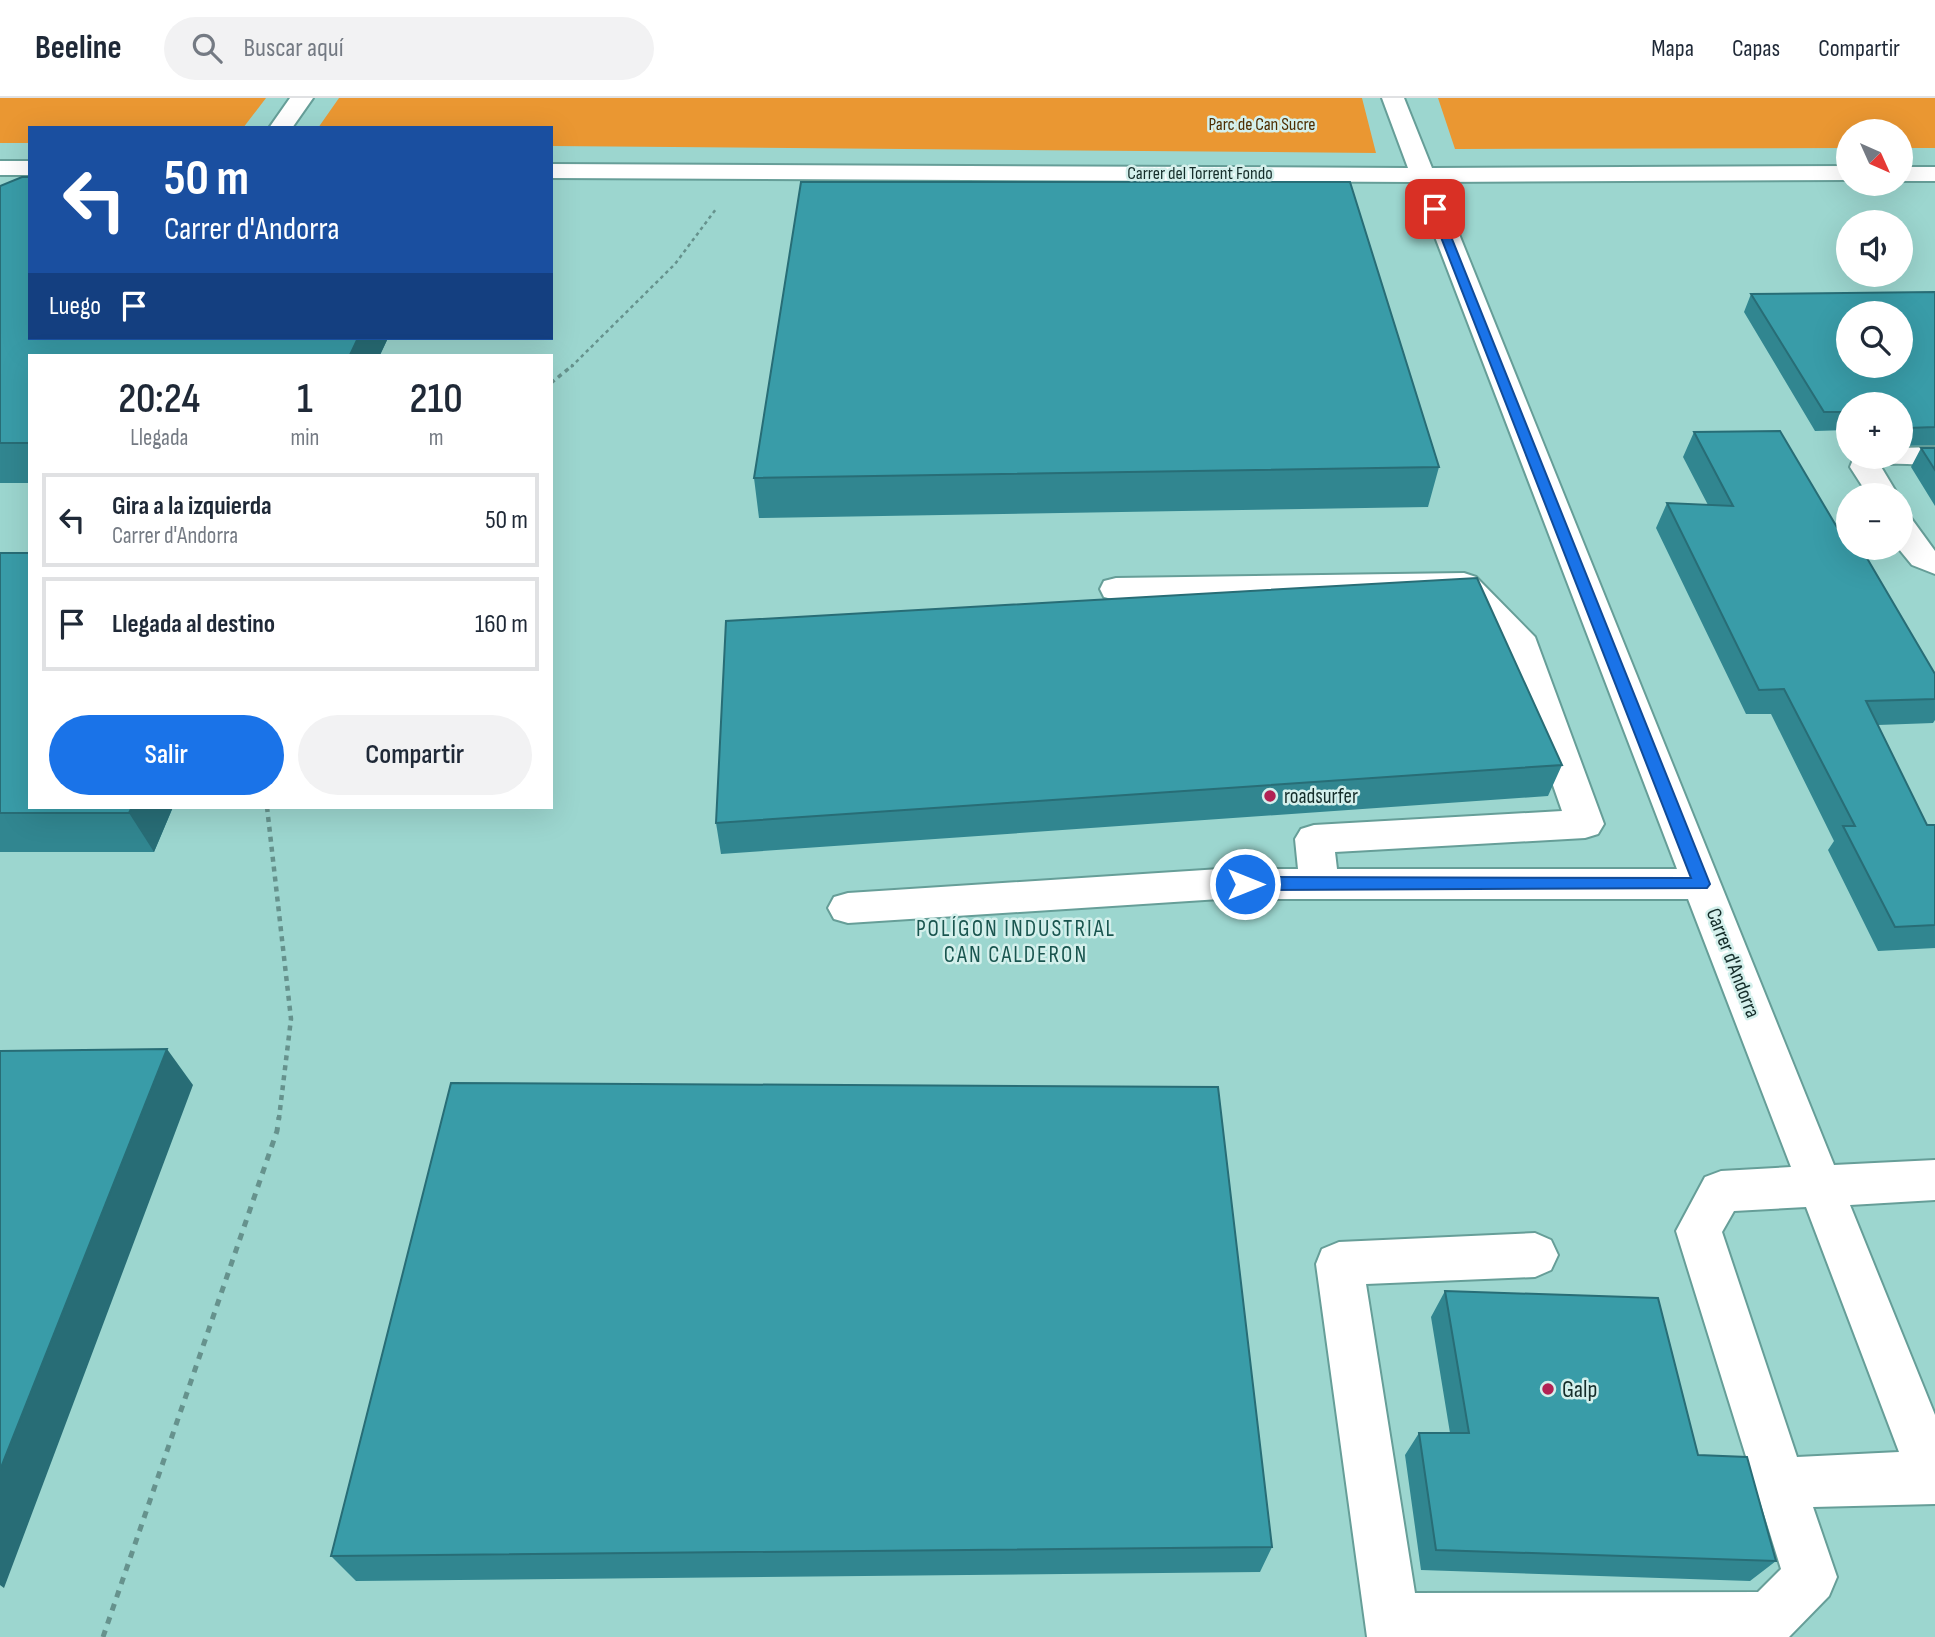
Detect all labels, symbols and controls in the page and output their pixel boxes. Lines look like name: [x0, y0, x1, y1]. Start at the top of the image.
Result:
search box: [164, 17, 654, 80]
text: Beeline: [35, 28, 122, 68]
icon: search: [188, 29, 226, 67]
text: Buscar aquí: [244, 33, 344, 64]
text: Mapa: [1651, 34, 1694, 63]
text: Capas: [1732, 34, 1780, 63]
text: Compartir: [1818, 34, 1900, 63]
park label: Parc de Can Sucre: [1208, 114, 1316, 135]
north arrow: [1836, 119, 1913, 196]
map controls: [1836, 119, 1913, 560]
text: 50 m: [164, 150, 249, 209]
icon: left: [49, 154, 140, 245]
street label: Carrer del Torrent Fondo: [1127, 163, 1273, 184]
pin: [1405, 179, 1465, 239]
icon: arrive: [1416, 190, 1454, 228]
text: Carrer d'Andorra: [164, 210, 339, 249]
button: sound: [1836, 210, 1913, 287]
icon: arrive: [115, 287, 153, 325]
text: Luego: [49, 291, 101, 322]
button: search: [1836, 301, 1913, 378]
text: 20:24: [118, 374, 200, 425]
text: 1: [297, 374, 313, 425]
text: 210: [410, 374, 463, 425]
button: +: [1836, 392, 1913, 469]
text: Llegada: [130, 424, 188, 452]
text: min: [291, 424, 319, 452]
text: m: [429, 424, 444, 452]
button: −: [1836, 483, 1913, 560]
text: Gira a la izquierda: [112, 491, 272, 522]
icon: left: [53, 501, 91, 539]
text: 50 m: [485, 505, 528, 536]
text: Carrer d'Andorra: [112, 522, 238, 550]
icon: arrive: [53, 605, 91, 643]
text: Llegada al destino: [112, 609, 275, 640]
text: 160 m: [475, 609, 528, 640]
button: Salir: [49, 715, 284, 795]
button: Compartir: [298, 715, 532, 795]
place label: roadsurfer: [1284, 784, 1358, 809]
marker: roadsurfer: [1262, 788, 1278, 804]
position arrow: [1208, 847, 1282, 921]
street label: Carrer d'Andorra: [1701, 905, 1765, 1021]
district label: POLÍGON INDUSTRIAL CAN CALDERON: [916, 915, 1116, 969]
place label: Galp: [1562, 1375, 1598, 1404]
marker: Galp: [1540, 1381, 1556, 1397]

